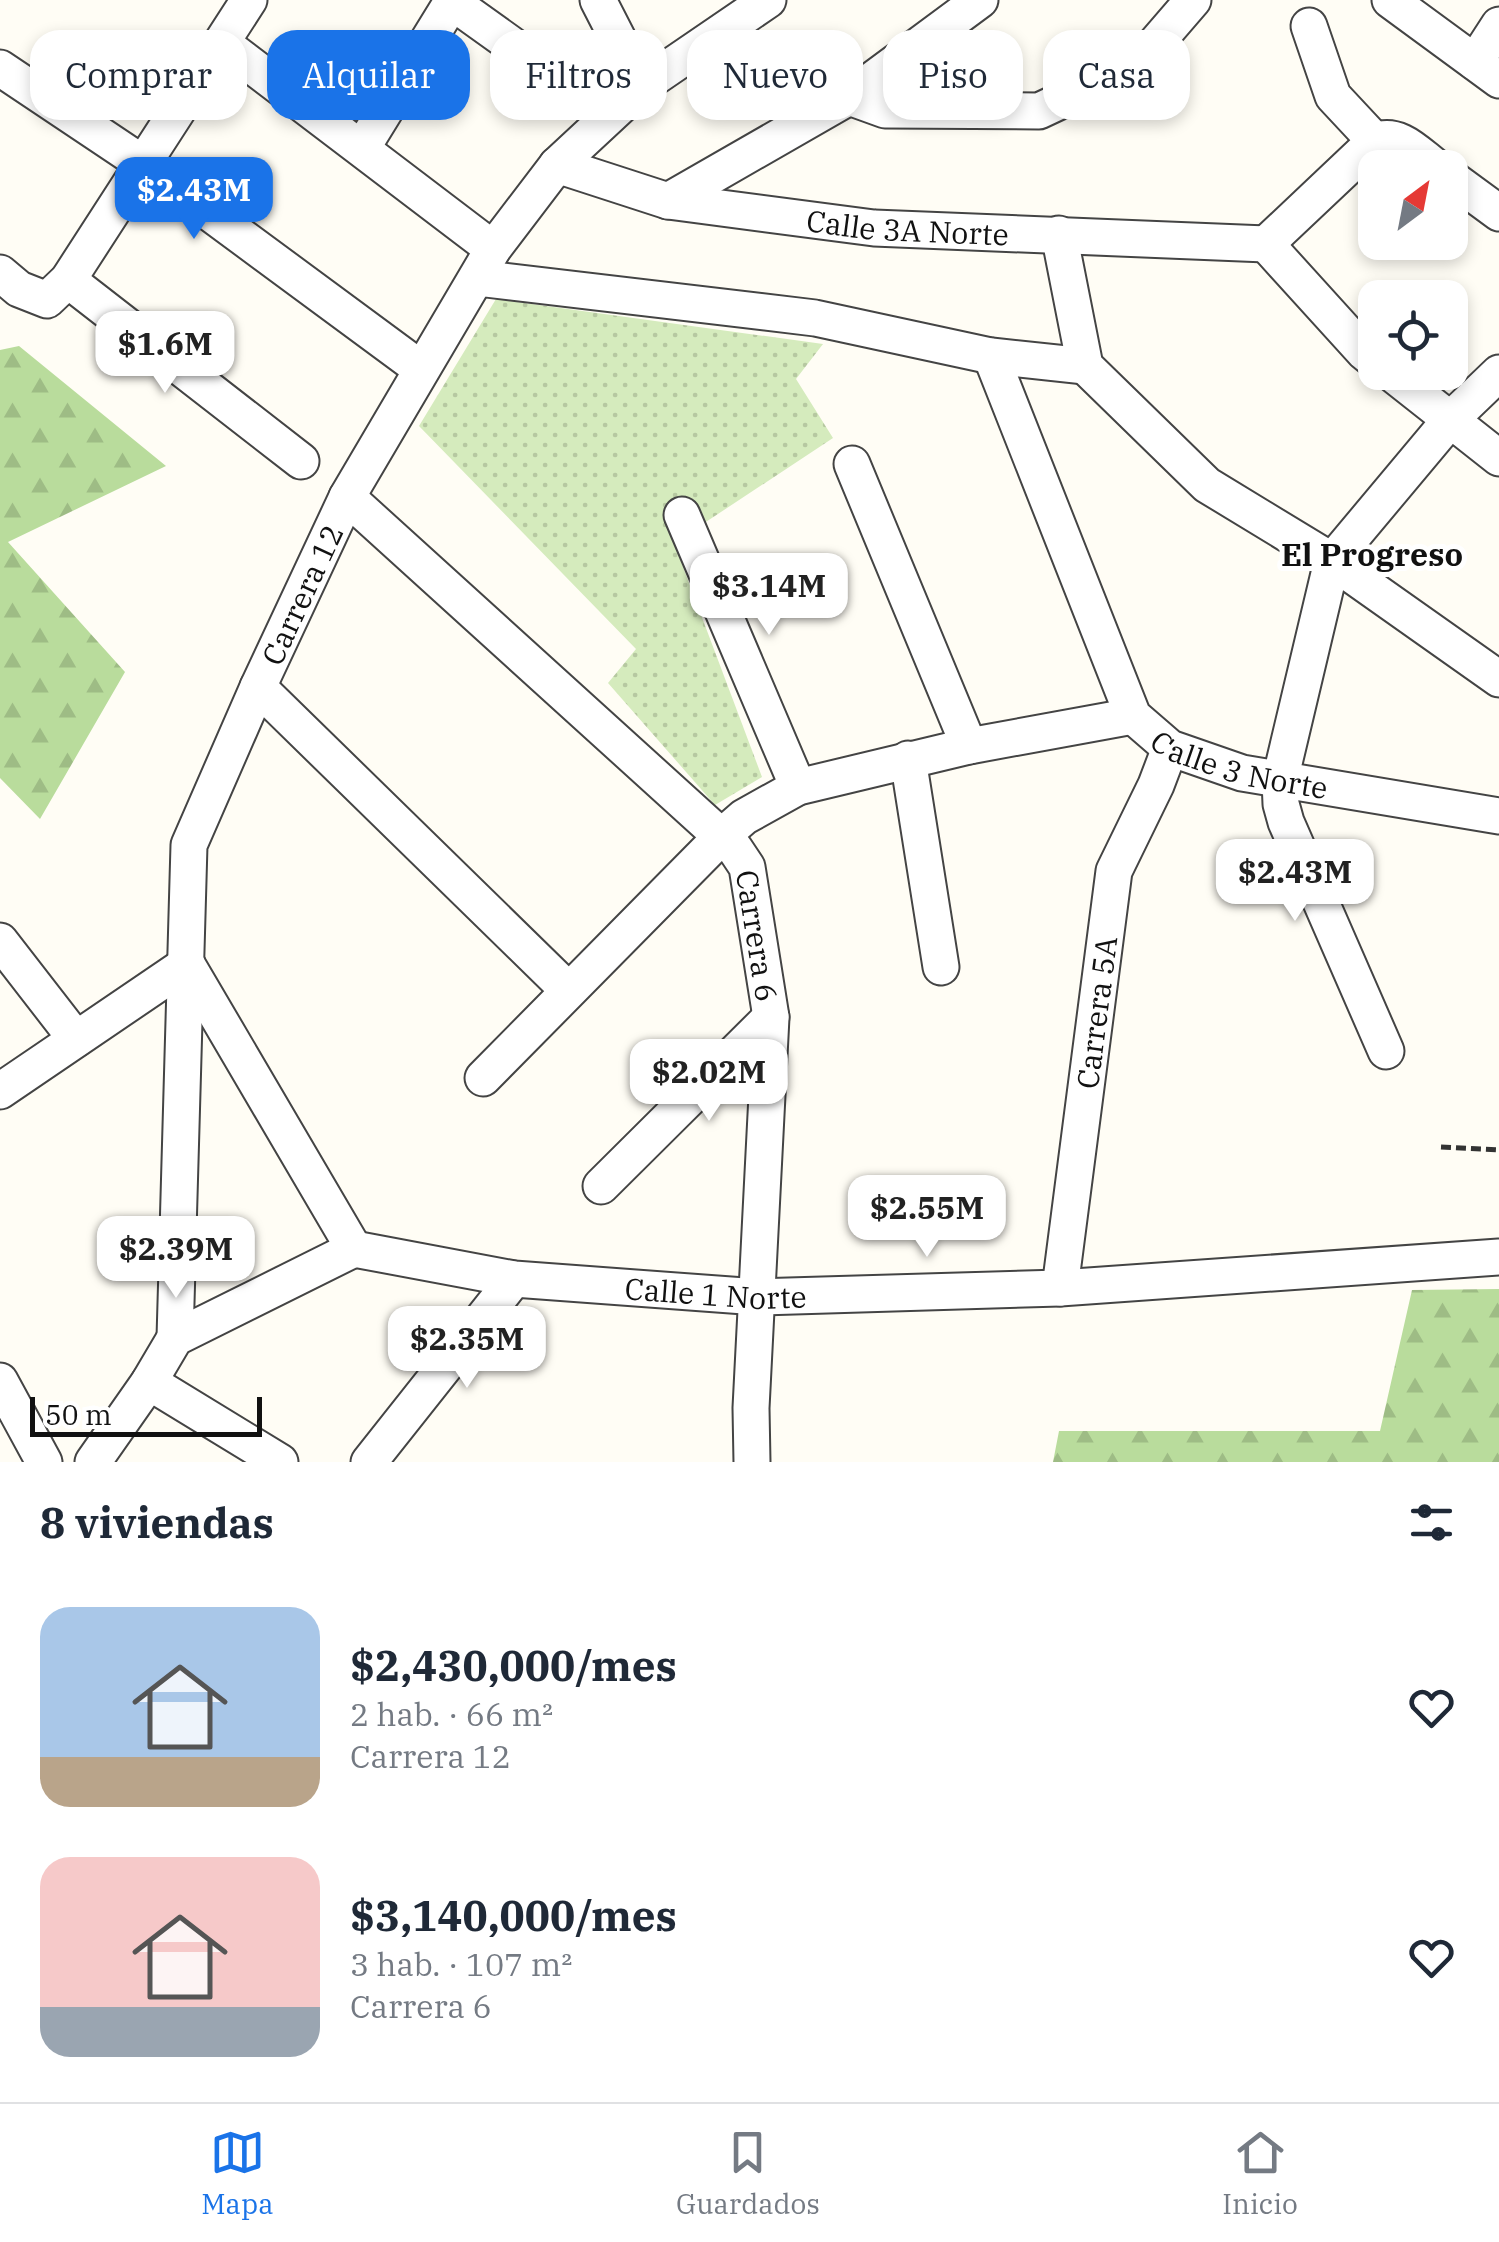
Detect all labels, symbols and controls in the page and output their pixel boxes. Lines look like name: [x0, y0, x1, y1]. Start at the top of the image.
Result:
chip: Comprar: [30, 30, 247, 120]
chip: Alquilar: [267, 30, 470, 120]
chip: Filtros: [490, 30, 667, 120]
chip: Nuevo: [687, 30, 863, 120]
chip: Piso: [883, 30, 1023, 120]
chip: Casa: [1043, 30, 1190, 120]
north arrow: [1358, 150, 1468, 260]
map controls: [1358, 150, 1468, 390]
pin: $2.43M: [113, 157, 275, 242]
text: $2.43M: [137, 168, 251, 210]
street label: Calle 3A Norte: [804, 200, 1010, 253]
button: locate: [1358, 280, 1468, 390]
pin: $1.6M: [95, 311, 235, 396]
text: $1.6M: [117, 322, 213, 364]
street label: Carrera 12: [252, 518, 351, 671]
district label: El Progreso: [1281, 533, 1463, 575]
pin: $3.14M: [688, 553, 850, 638]
text: $3.14M: [712, 564, 826, 606]
street label: Calle 3 Norte: [1143, 721, 1331, 807]
pin: $2.43M: [1214, 839, 1376, 924]
text: $2.43M: [1238, 850, 1352, 892]
street label: Carrera 6: [728, 867, 788, 1004]
street label: Carrera 5A: [1067, 933, 1125, 1091]
pin: $2.02M: [628, 1039, 790, 1124]
text: $2.02M: [652, 1050, 766, 1092]
pin: $2.55M: [846, 1175, 1008, 1260]
text: $2.55M: [870, 1186, 984, 1228]
pin: $2.39M: [95, 1216, 257, 1301]
text: $2.39M: [119, 1227, 233, 1269]
street label: Calle 1 Norte: [623, 1268, 807, 1317]
pin: $2.35M: [386, 1306, 548, 1391]
text: $2.35M: [410, 1317, 524, 1359]
scale bar: [30, 1392, 262, 1436]
text: 50 m: [45, 1396, 112, 1433]
text: 8 viviendas: [40, 1495, 274, 1550]
icon: filters: [1404, 1495, 1459, 1550]
text: $2,430,000/mes: [350, 1638, 677, 1693]
icon: home: [120, 1647, 240, 1767]
icon: heart: [1404, 1680, 1459, 1735]
text: 2 hab. · 66 m²: [350, 1693, 553, 1735]
text: Carrera 12: [350, 1735, 511, 1777]
text: $3,140,000/mes: [350, 1888, 677, 1943]
icon: home: [120, 1897, 240, 2017]
icon: heart: [1404, 1930, 1459, 1985]
text: 3 hab. · 107 m²: [350, 1943, 572, 1985]
text: Carrera 6: [350, 1985, 492, 2027]
tab: Mapa: [201, 2125, 274, 2222]
tab: Guardados: [676, 2125, 820, 2222]
tab: Inicio: [1222, 2125, 1298, 2222]

